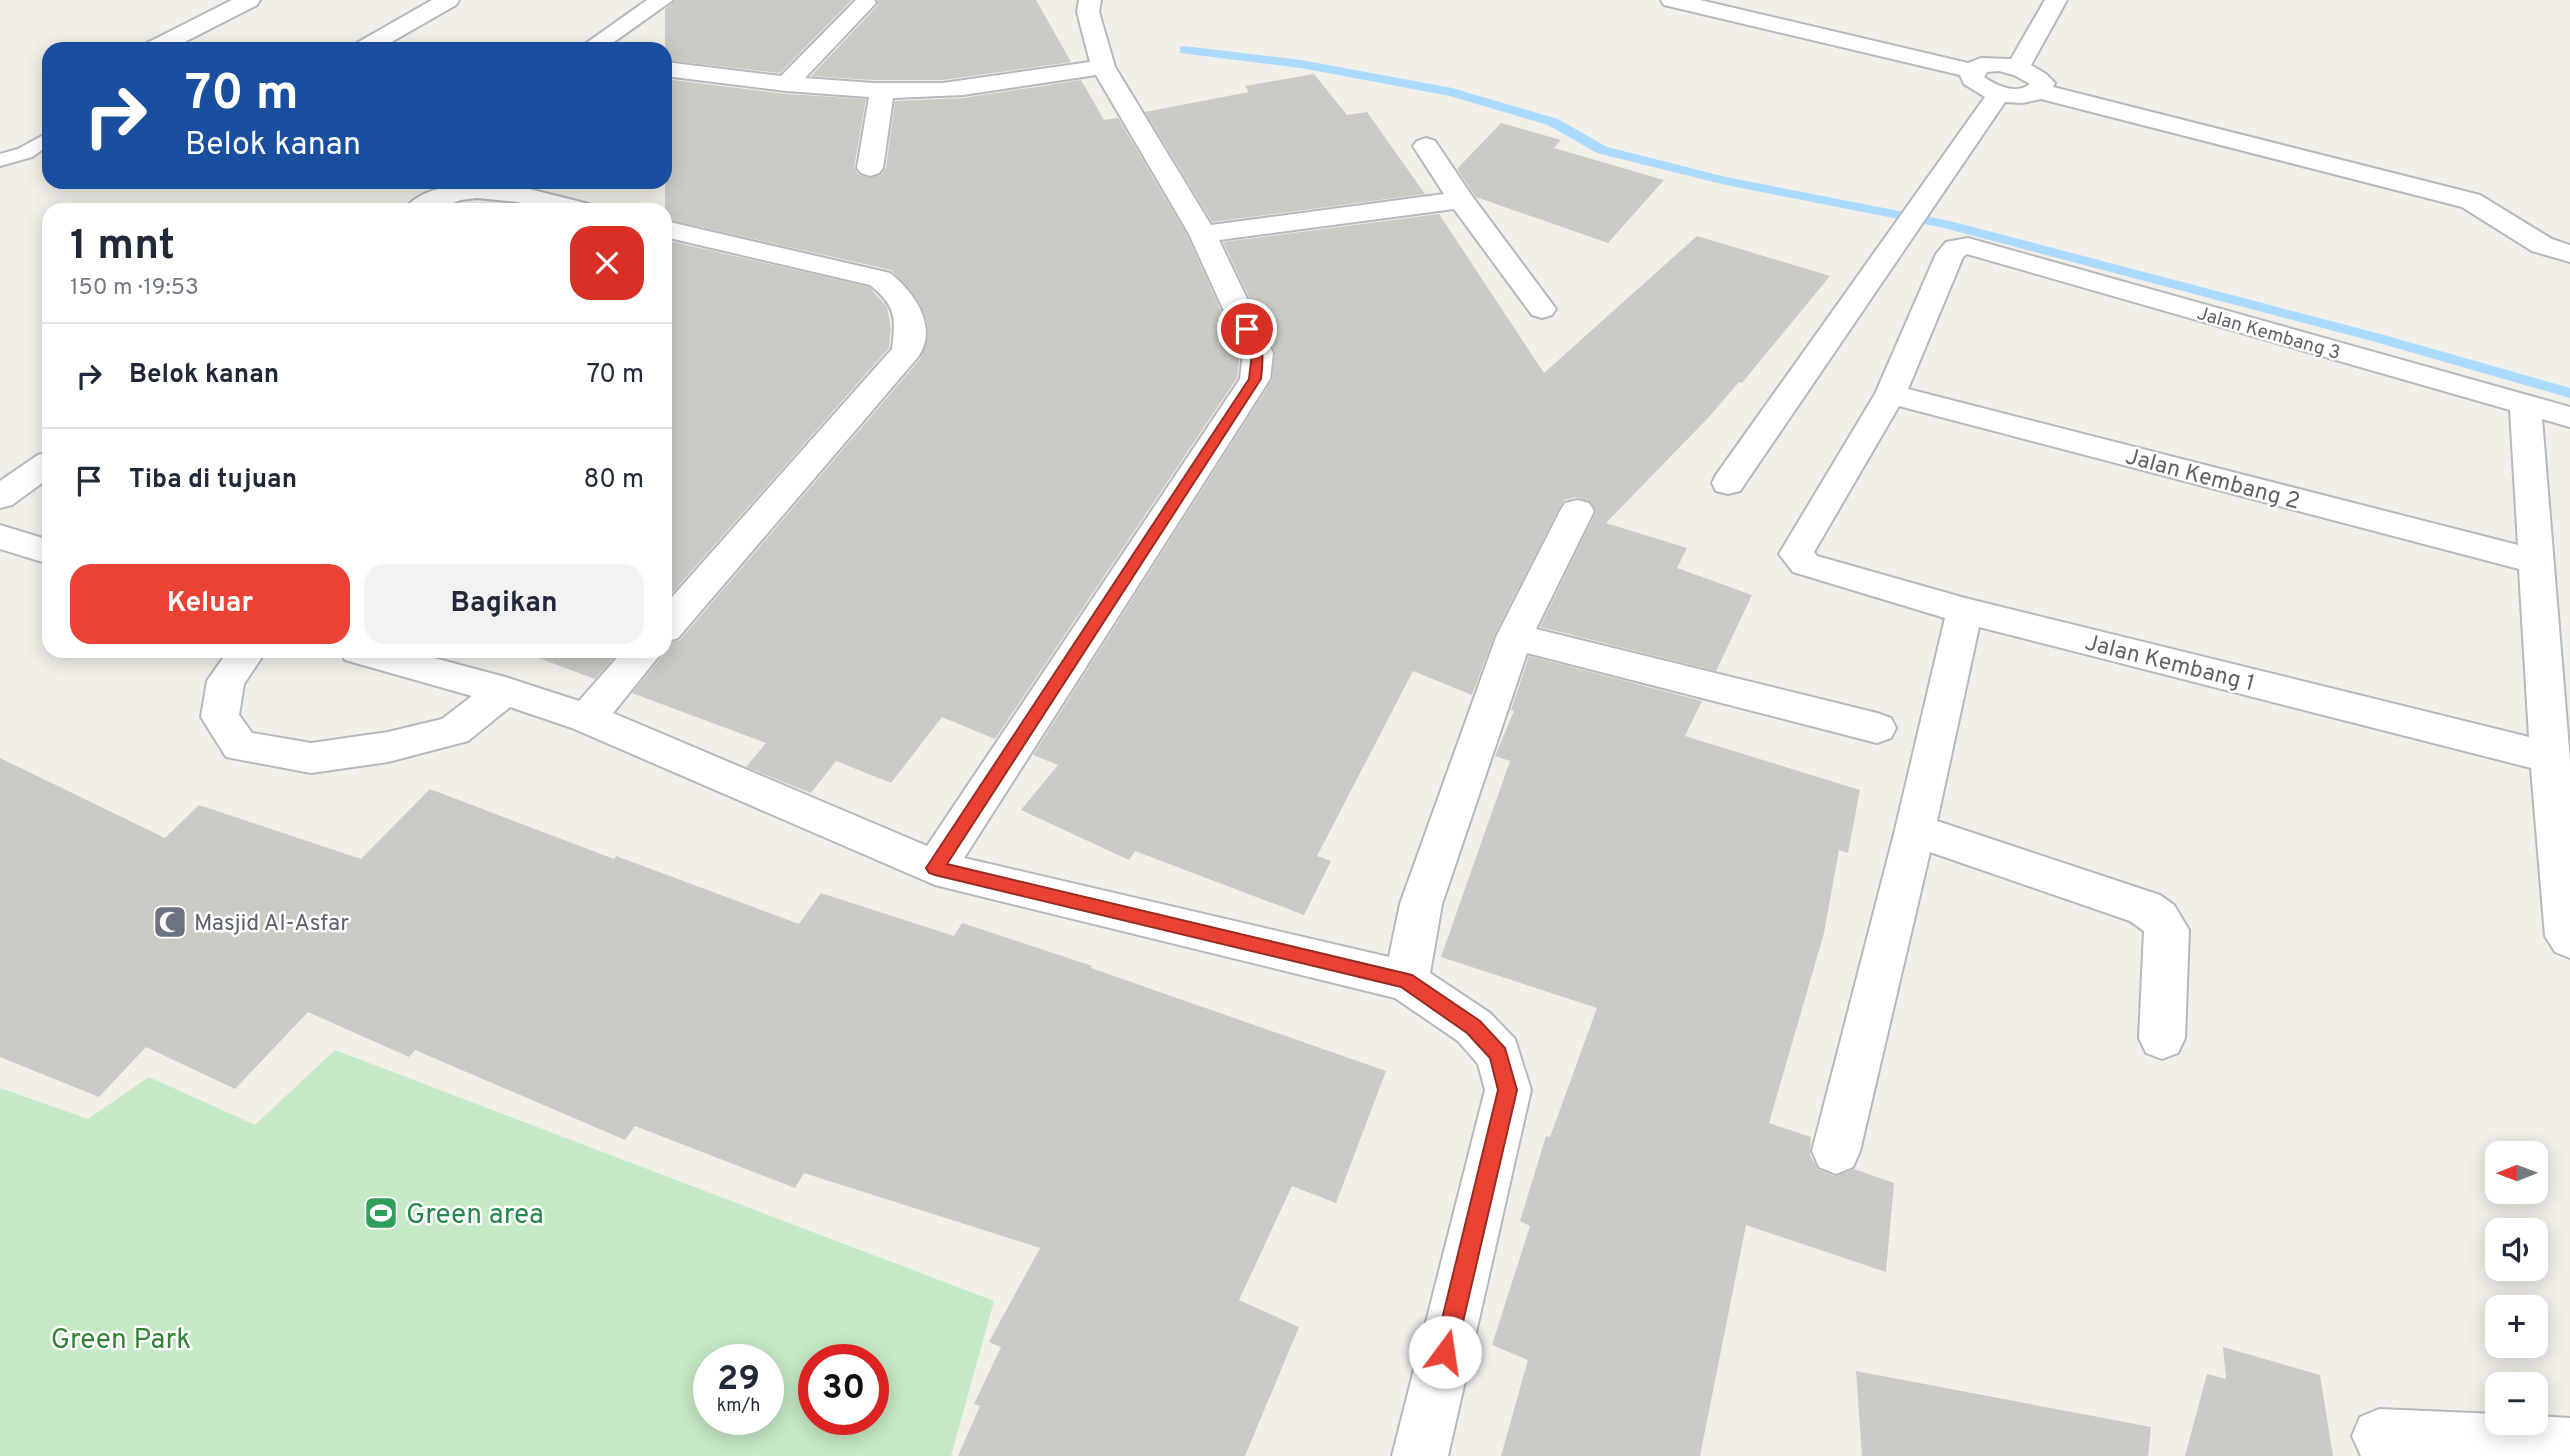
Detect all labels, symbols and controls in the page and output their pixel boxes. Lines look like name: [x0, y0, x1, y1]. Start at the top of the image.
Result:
text: 70 m: [185, 65, 299, 127]
icon: right: [70, 70, 161, 161]
text: Belok kanan: [185, 126, 361, 166]
text: 1 mnt: [70, 221, 175, 274]
button: close: [570, 226, 644, 300]
text: 150 m · 19:53: [70, 274, 199, 303]
pin: [1217, 299, 1277, 359]
street label: Jalan Kembang 3: [2194, 302, 2343, 366]
icon: arrive: [1228, 310, 1266, 348]
icon: right: [70, 357, 108, 395]
text: Belok kanan: [129, 359, 279, 392]
text: 70 m: [586, 359, 644, 392]
street label: Jalan Kembang 2: [2122, 443, 2303, 518]
icon: arrive: [70, 462, 108, 500]
text: Tiba di tujuan: [129, 464, 297, 497]
text: 80 m: [584, 464, 644, 497]
button: Keluar: [70, 564, 350, 644]
button: Bagikan: [364, 564, 644, 644]
street label: Jalan Kembang 1: [2081, 629, 2257, 700]
mosque icon: Masjid Al-Asfar: [151, 903, 189, 941]
place label: Masjid Al-Asfar: [194, 910, 349, 939]
north arrow: [2485, 1141, 2548, 1204]
map controls: [2485, 1141, 2548, 1435]
sports icon: Green area: [362, 1194, 400, 1232]
place label: Green area: [406, 1198, 544, 1234]
button: sound: [2485, 1218, 2548, 1281]
button: +: [2485, 1295, 2548, 1358]
position arrow: [1408, 1315, 1482, 1389]
park label: Green Park: [51, 1323, 191, 1359]
speed limit sign: 30: [798, 1344, 889, 1435]
text: 29: [717, 1358, 760, 1402]
button: −: [2485, 1372, 2548, 1435]
text: km/h: [717, 1395, 760, 1418]

